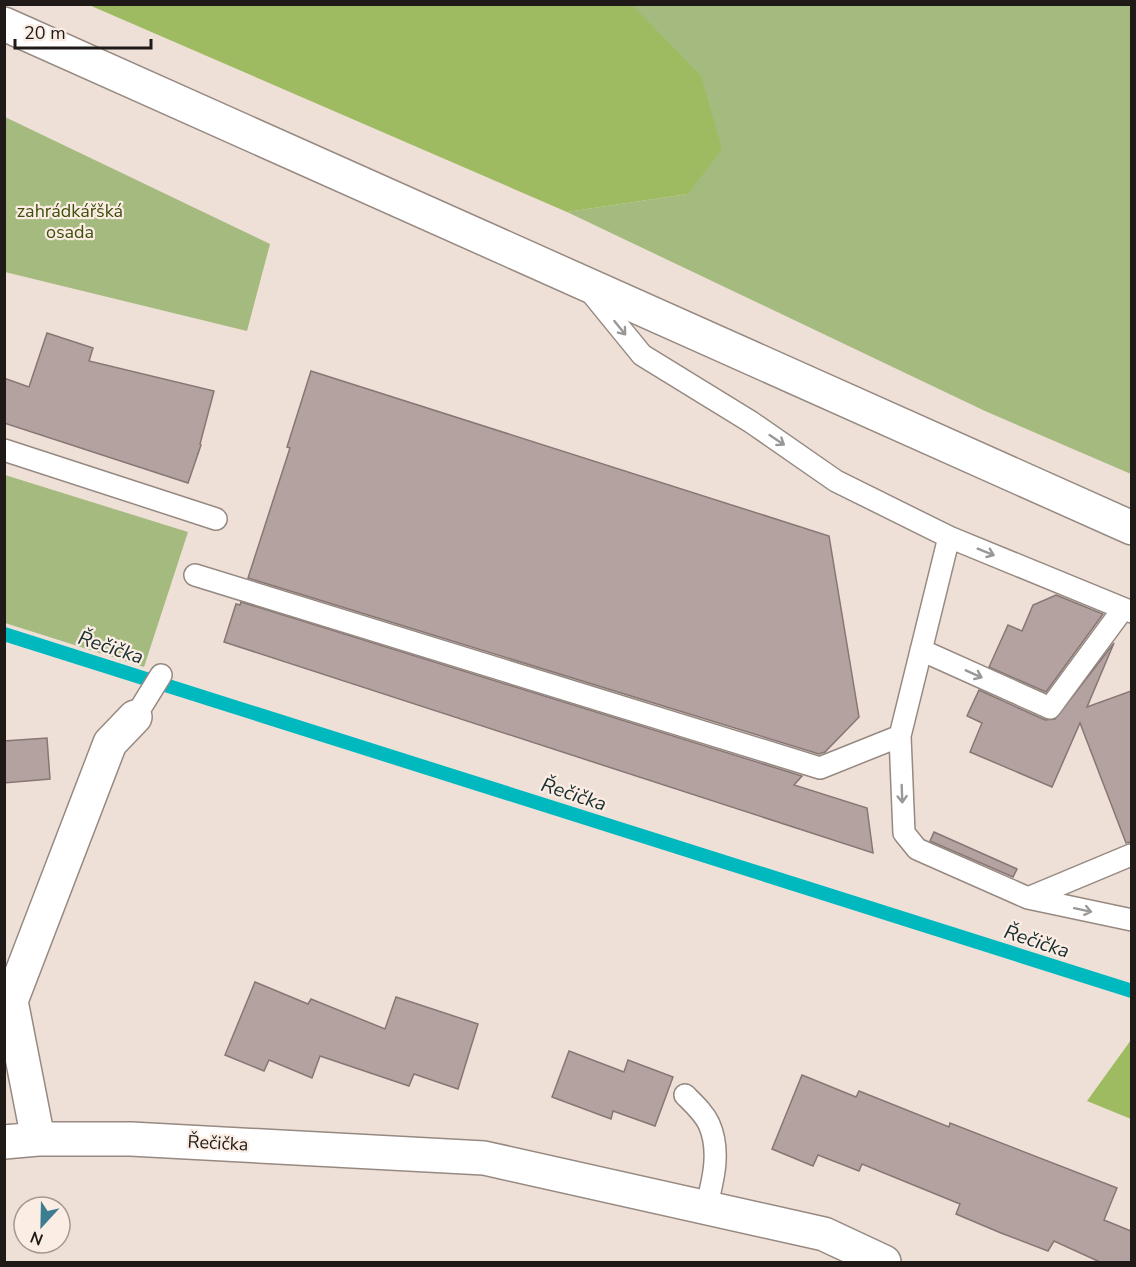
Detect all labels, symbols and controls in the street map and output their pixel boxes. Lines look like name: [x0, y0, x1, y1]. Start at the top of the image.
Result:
scale bar: [15, 12, 152, 50]
text: 20 m: [24, 21, 66, 45]
park label: zahrádkářšká osada: [17, 199, 123, 244]
one-way arrow: [613, 320, 627, 335]
one-way arrow: [769, 434, 786, 447]
one-way arrow: [976, 547, 994, 558]
water label: Řečička: [75, 624, 147, 671]
one-way arrow: [965, 669, 983, 681]
water label: Řečička: [538, 771, 610, 818]
one-way arrow: [897, 784, 908, 804]
one-way arrow: [1073, 904, 1092, 916]
water label: Řečička: [1001, 918, 1073, 965]
street label: Řečička: [187, 1129, 249, 1157]
north arrow: [12, 1195, 72, 1255]
text: N: [27, 1226, 46, 1250]

